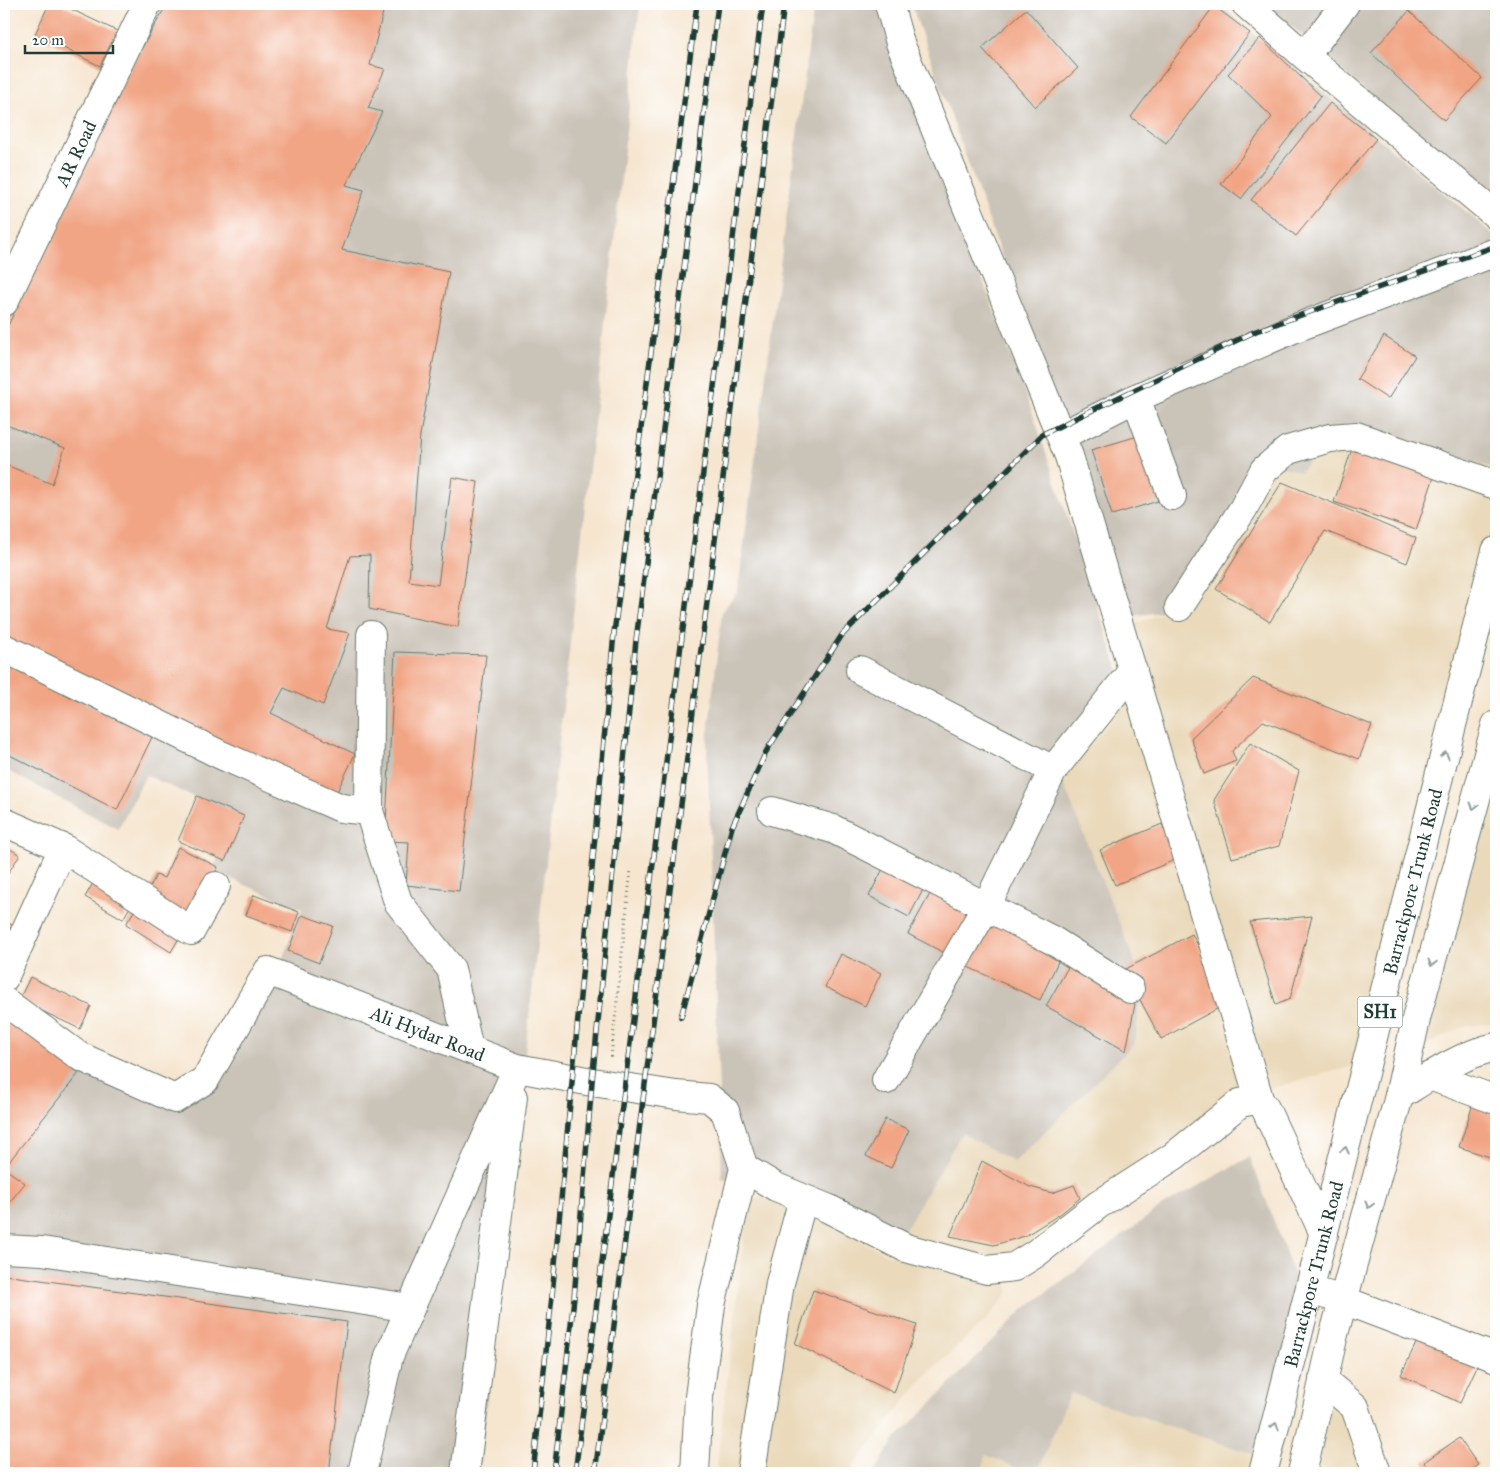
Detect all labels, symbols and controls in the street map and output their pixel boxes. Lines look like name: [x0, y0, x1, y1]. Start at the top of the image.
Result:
scale bar: [25, 22, 112, 54]
text: 20 m: [32, 31, 64, 49]
street label: AR Road: [49, 116, 101, 191]
one-way arrow: [1439, 750, 1450, 759]
street label: Barrackpore Trunk Road: [1378, 785, 1447, 977]
one-way arrow: [1470, 801, 1480, 809]
one-way arrow: [1427, 958, 1437, 966]
road number: SH1: [1358, 996, 1402, 1028]
street label: Ali Hydar Road: [366, 1000, 489, 1066]
one-way arrow: [1339, 1145, 1350, 1154]
street label: Barrackpore Trunk Road: [1279, 1178, 1348, 1370]
one-way arrow: [1365, 1200, 1375, 1208]
one-way arrow: [1269, 1422, 1280, 1430]

